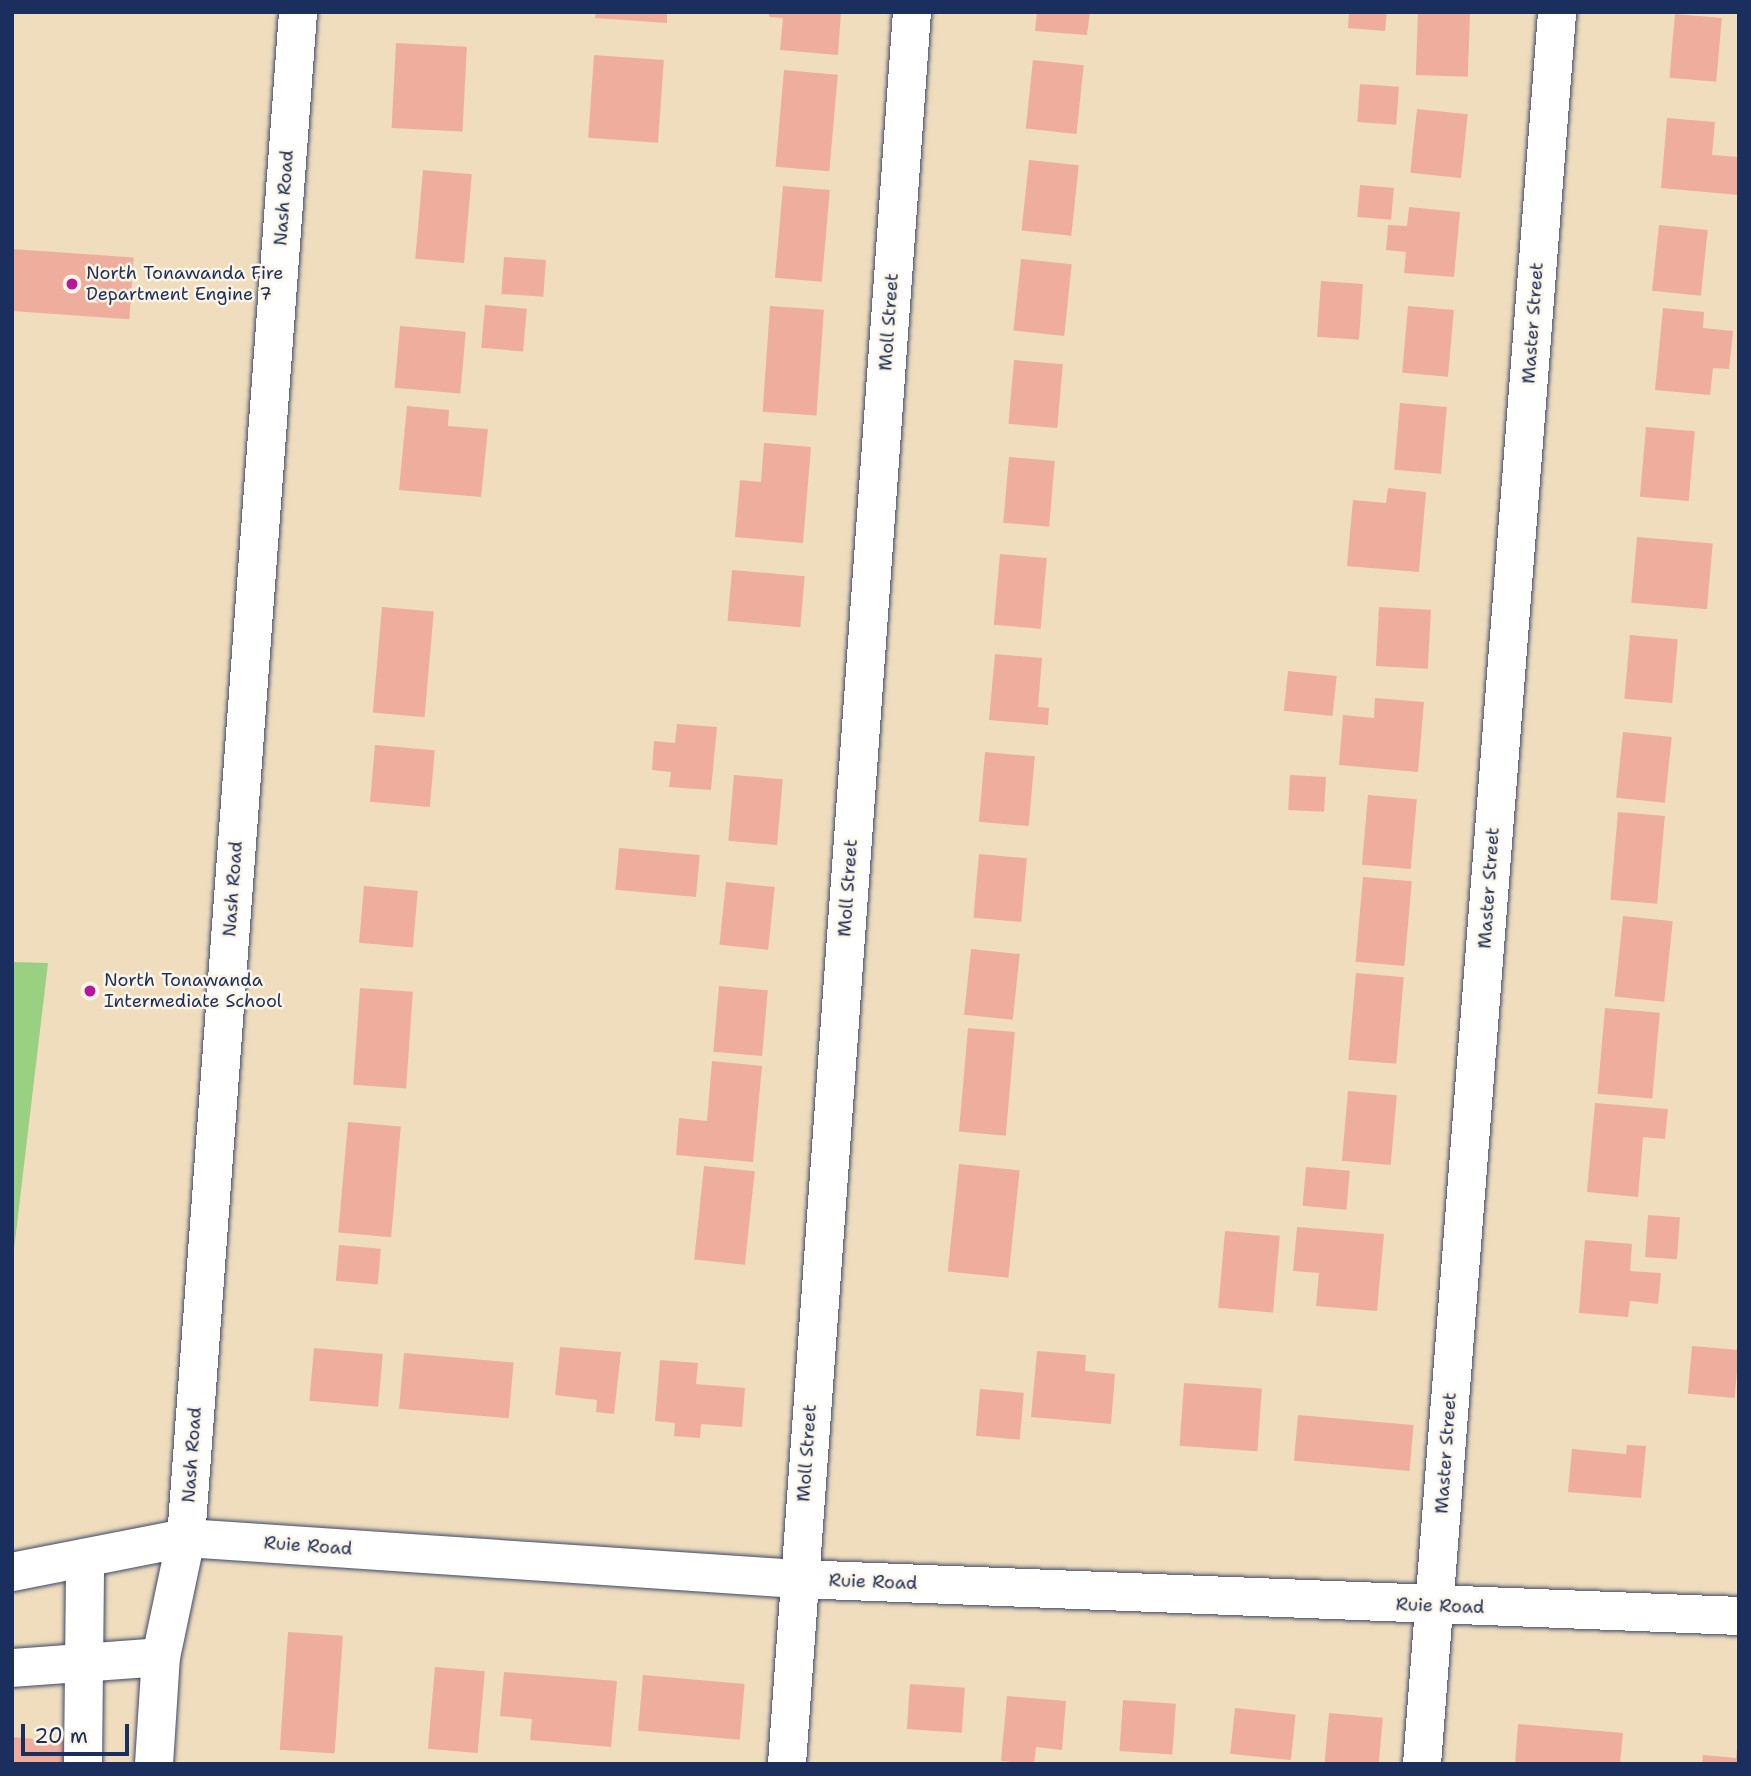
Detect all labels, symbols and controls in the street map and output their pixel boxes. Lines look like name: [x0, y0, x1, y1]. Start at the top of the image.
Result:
street label: Nash Road: [270, 149, 298, 247]
street label: Master Street: [1518, 262, 1548, 384]
place label: North Tonawanda Fire Department Engine 7: [86, 263, 283, 306]
street label: Moll Street: [875, 272, 903, 372]
marker: North Tonawanda Fire Department Engine 7: [64, 276, 80, 292]
street label: Master Street: [1474, 827, 1504, 949]
street label: Moll Street: [834, 838, 862, 938]
street label: Nash Road: [219, 840, 247, 938]
place label: North Tonawanda Intermediate School: [104, 970, 282, 1012]
marker: North Tonawanda Intermediate School: [82, 983, 98, 999]
street label: Master Street: [1431, 1392, 1461, 1514]
street label: Moll Street: [793, 1403, 821, 1503]
street label: Nash Road: [178, 1406, 206, 1504]
street label: Ruie Road: [263, 1532, 353, 1560]
street label: Ruie Road: [828, 1570, 918, 1594]
street label: Ruie Road: [1395, 1594, 1485, 1618]
scale bar: [24, 1710, 133, 1754]
text: 20 m: [34, 1722, 88, 1750]

